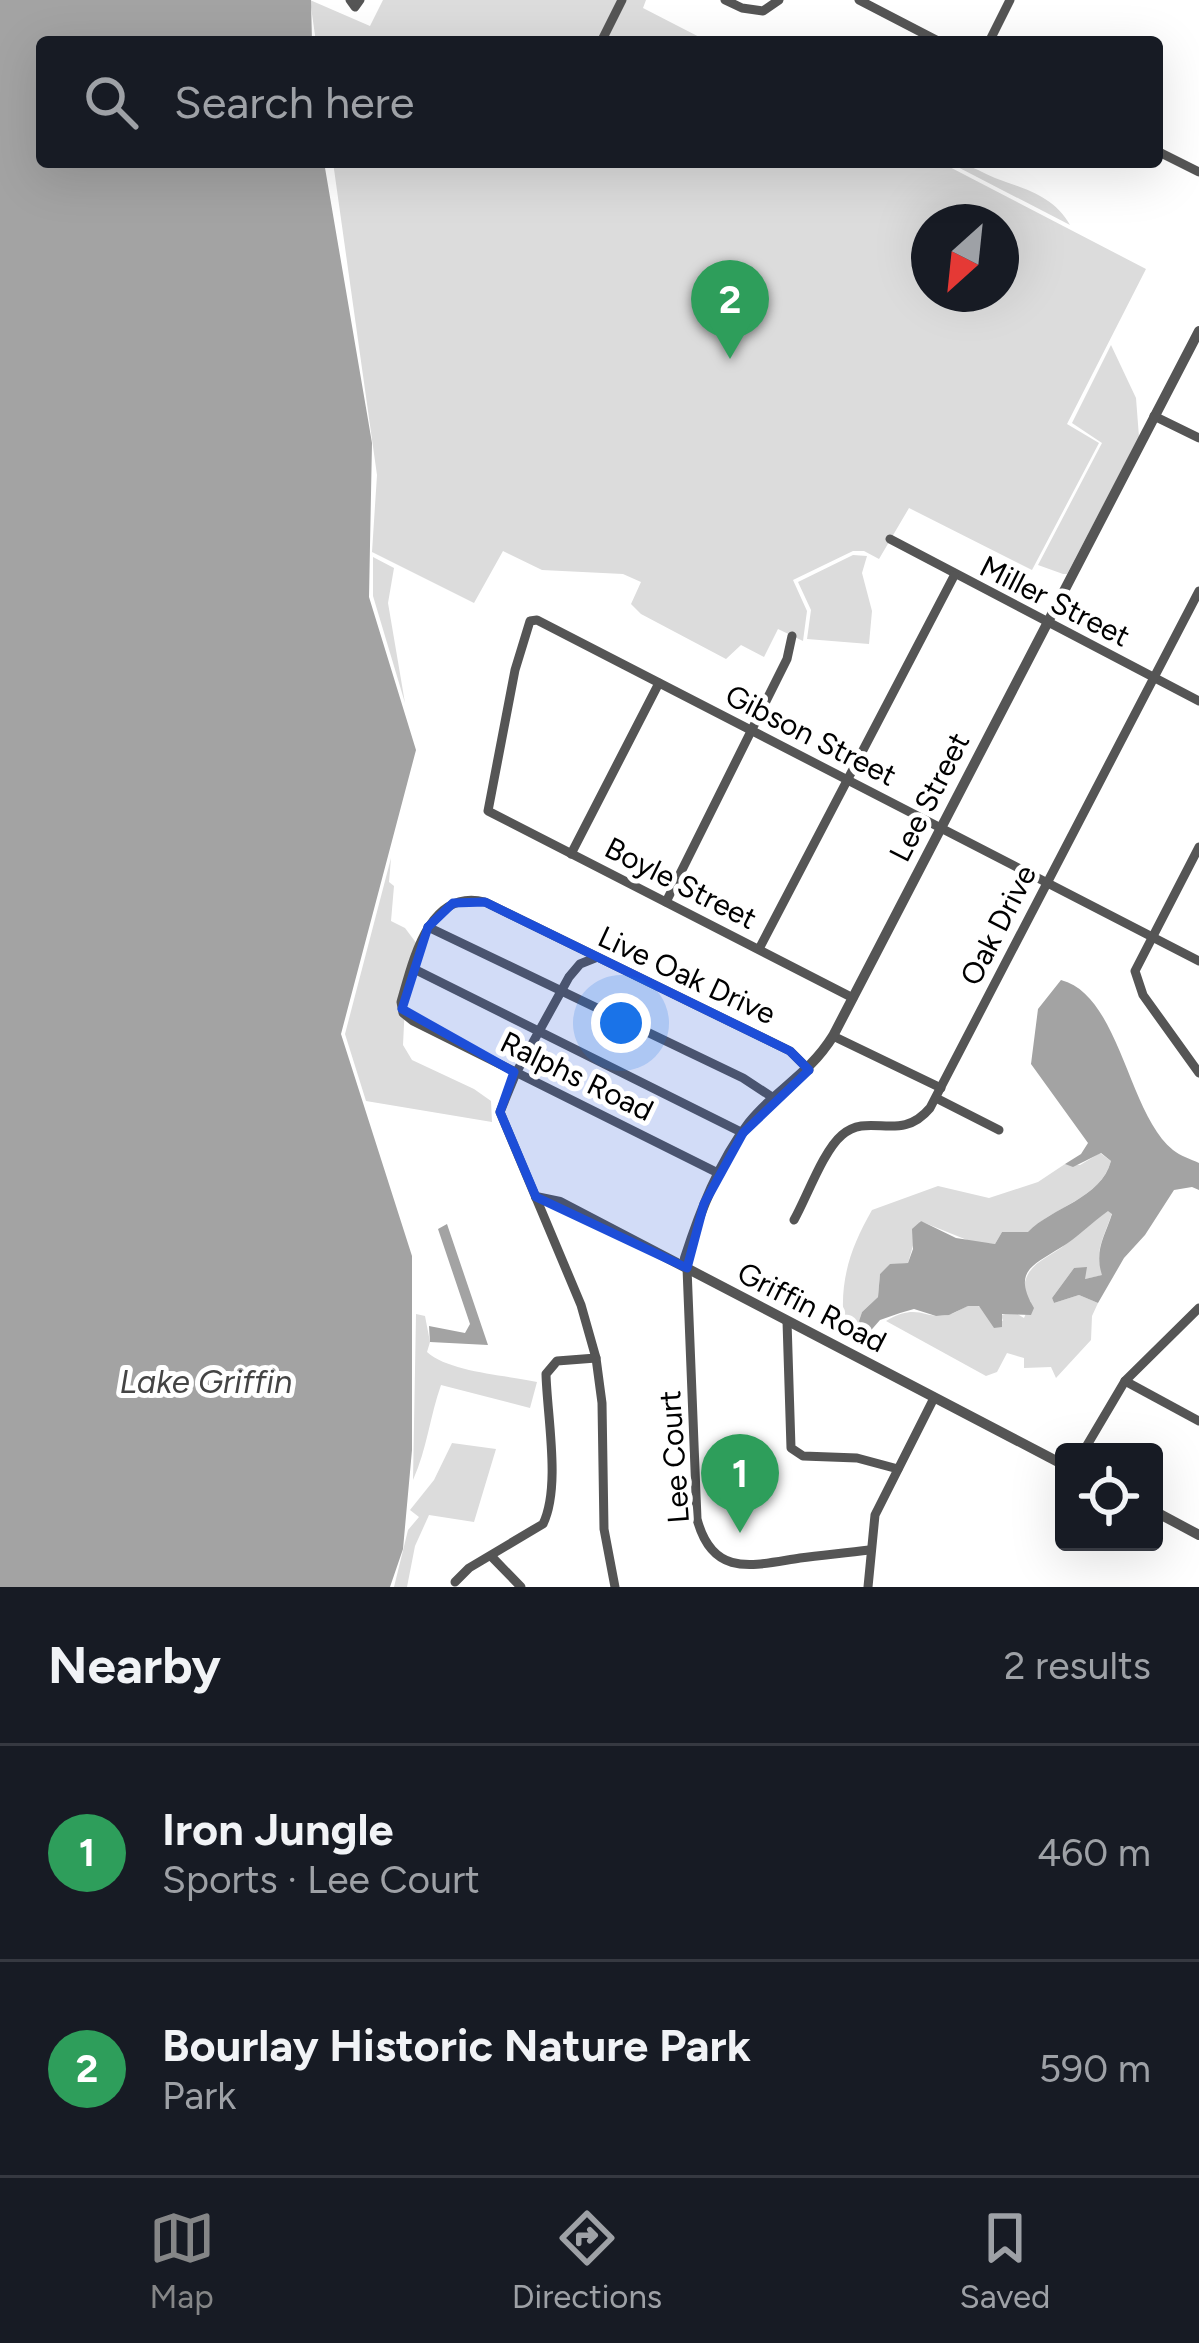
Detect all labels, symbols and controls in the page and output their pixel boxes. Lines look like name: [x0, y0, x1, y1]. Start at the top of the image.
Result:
search box: [36, 36, 1163, 168]
icon: search: [78, 69, 144, 135]
text: Search here: [174, 75, 414, 129]
north arrow: [911, 204, 1019, 312]
pin: 2: [691, 260, 769, 359]
street label: Miller Street: [974, 547, 1136, 655]
street label: Gibson Street: [719, 676, 903, 794]
street label: Lee Street: [881, 726, 977, 868]
street label: Boyle Street: [599, 829, 763, 937]
street label: Oak Drive: [952, 859, 1044, 991]
street label: Live Oak Drive: [592, 918, 782, 1032]
your location: [591, 993, 651, 1053]
street label: Ralphs Road: [494, 1023, 660, 1129]
street label: Griffin Road: [731, 1254, 893, 1360]
water label: Lake Griffin: [120, 1362, 292, 1401]
street label: Lee Court: [651, 1389, 697, 1525]
pin: 1: [701, 1434, 779, 1533]
map controls: [1055, 1443, 1163, 1551]
button: locate: [1055, 1443, 1163, 1551]
text: Nearby: [48, 1635, 221, 1696]
text: 2 results: [1004, 1642, 1151, 1689]
text: Iron Jungle: [162, 1802, 393, 1856]
text: 1: [79, 1829, 95, 1876]
text: 460 m: [1037, 1829, 1151, 1876]
text: Sports · Lee Court: [162, 1856, 480, 1903]
text: Bourlay Historic Nature Park: [162, 2018, 751, 2072]
text: 2: [76, 2045, 98, 2092]
text: 590 m: [1039, 2045, 1151, 2092]
text: Park: [162, 2072, 236, 2119]
tab: Map: [149, 2205, 215, 2316]
tab: Directions: [512, 2205, 662, 2316]
tab: Saved: [959, 2205, 1050, 2316]

